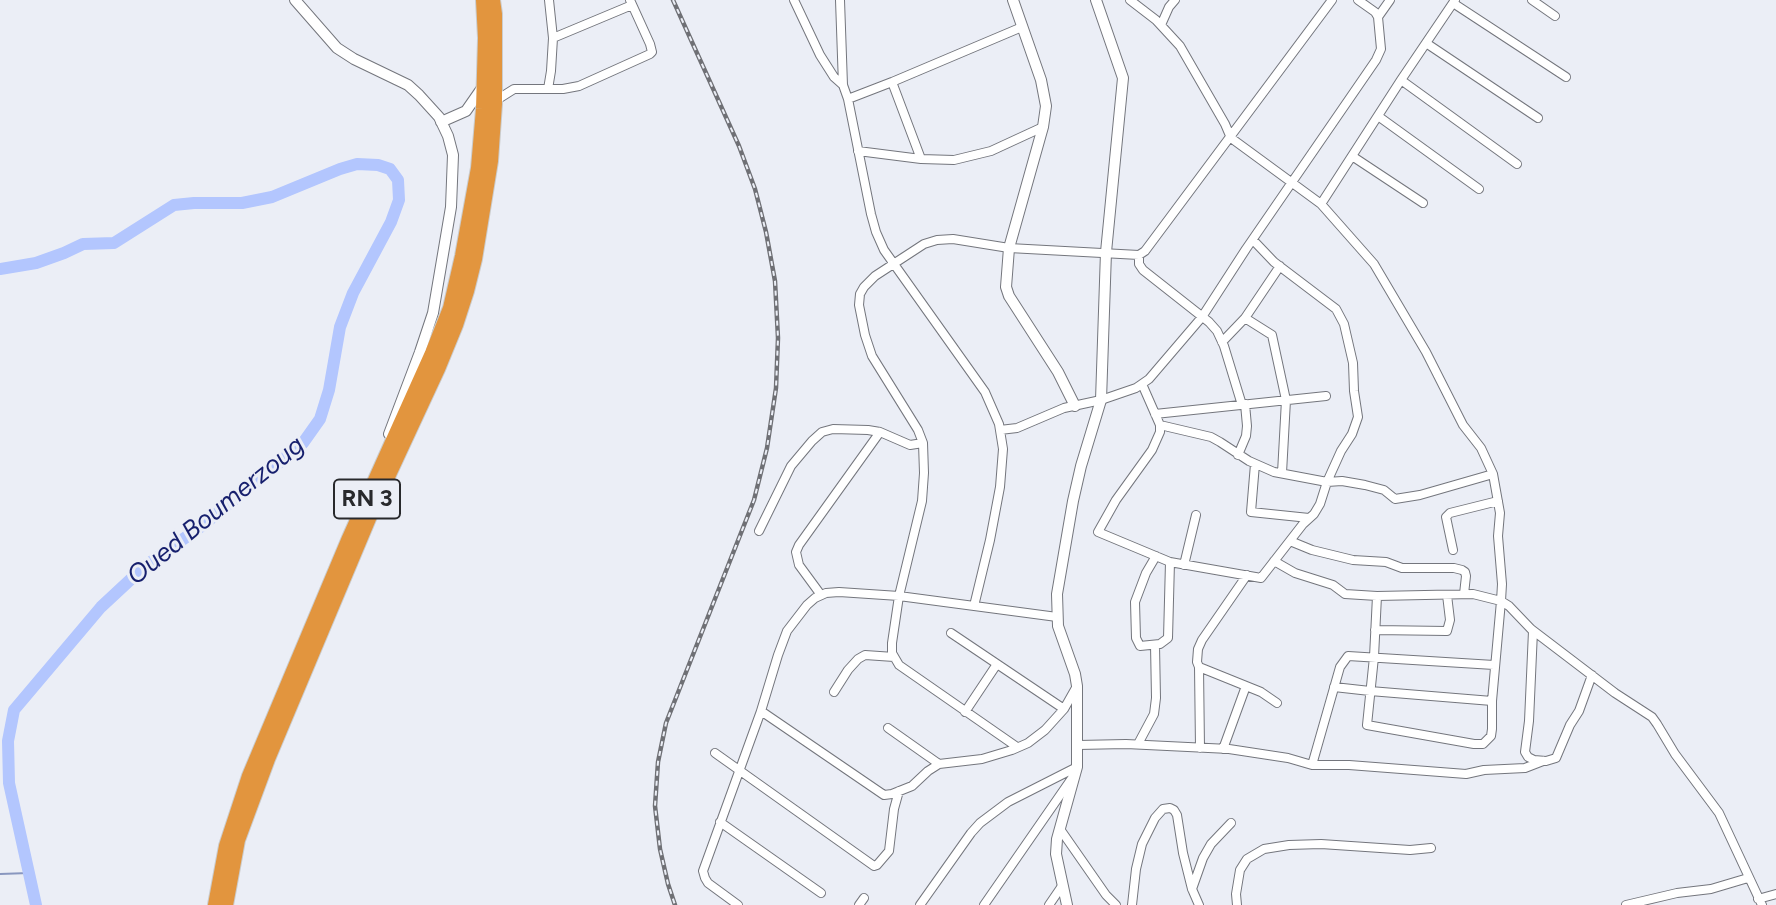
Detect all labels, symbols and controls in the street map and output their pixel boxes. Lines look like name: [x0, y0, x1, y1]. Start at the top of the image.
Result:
water label: Oued Boumerzoug: [121, 430, 311, 592]
road number: RN 3: [334, 480, 400, 519]

